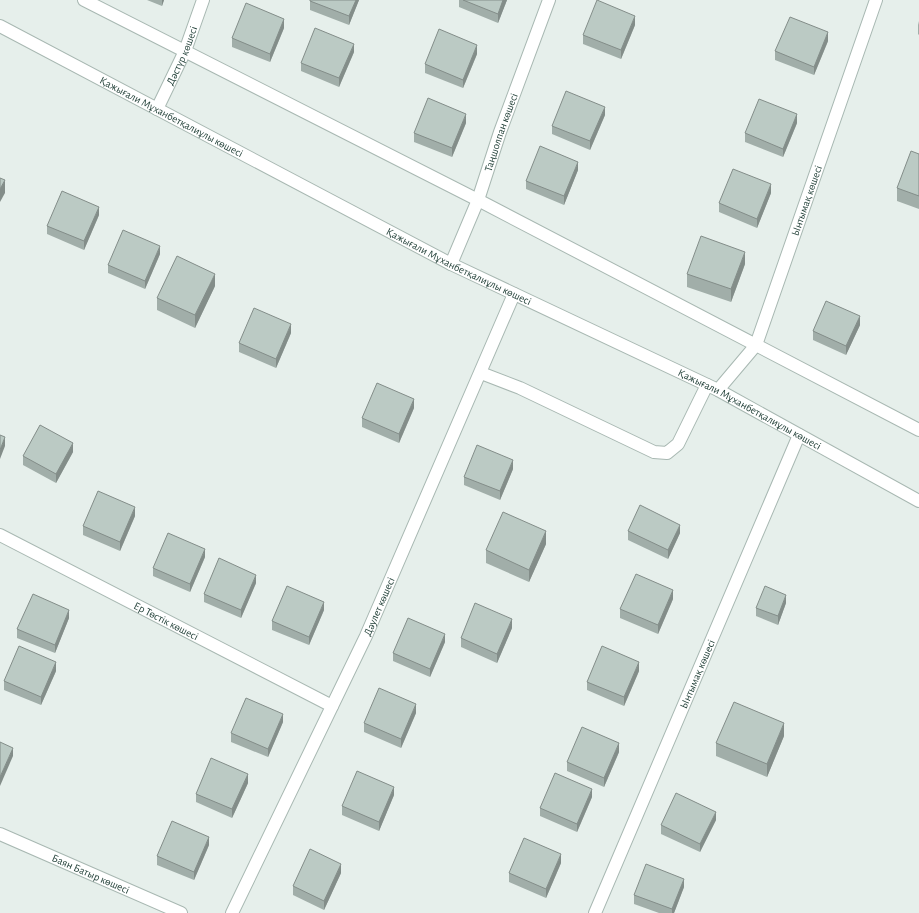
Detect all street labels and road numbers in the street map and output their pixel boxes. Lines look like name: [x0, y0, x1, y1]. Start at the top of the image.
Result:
street label: Дәстүр көшесі: [164, 25, 199, 87]
street label: Қажығали Мұханбетқалиұлы көшесі: [98, 74, 245, 159]
street label: Таңшолпан көшесі: [482, 92, 519, 173]
street label: Ынтымақ көшесі: [789, 164, 824, 237]
street label: Қажығали Мұханбетқалиұлы көшесі: [385, 225, 533, 307]
street label: Қажығали Мұханбетқалиұлы көшесі: [676, 366, 823, 451]
street label: Дәулет көшесі: [361, 575, 396, 637]
street label: Ер Төстік көшесі: [132, 599, 200, 642]
street label: Ынтымақ көшесі: [678, 638, 717, 710]
street label: Баян Батыр көшесі: [50, 852, 131, 895]

